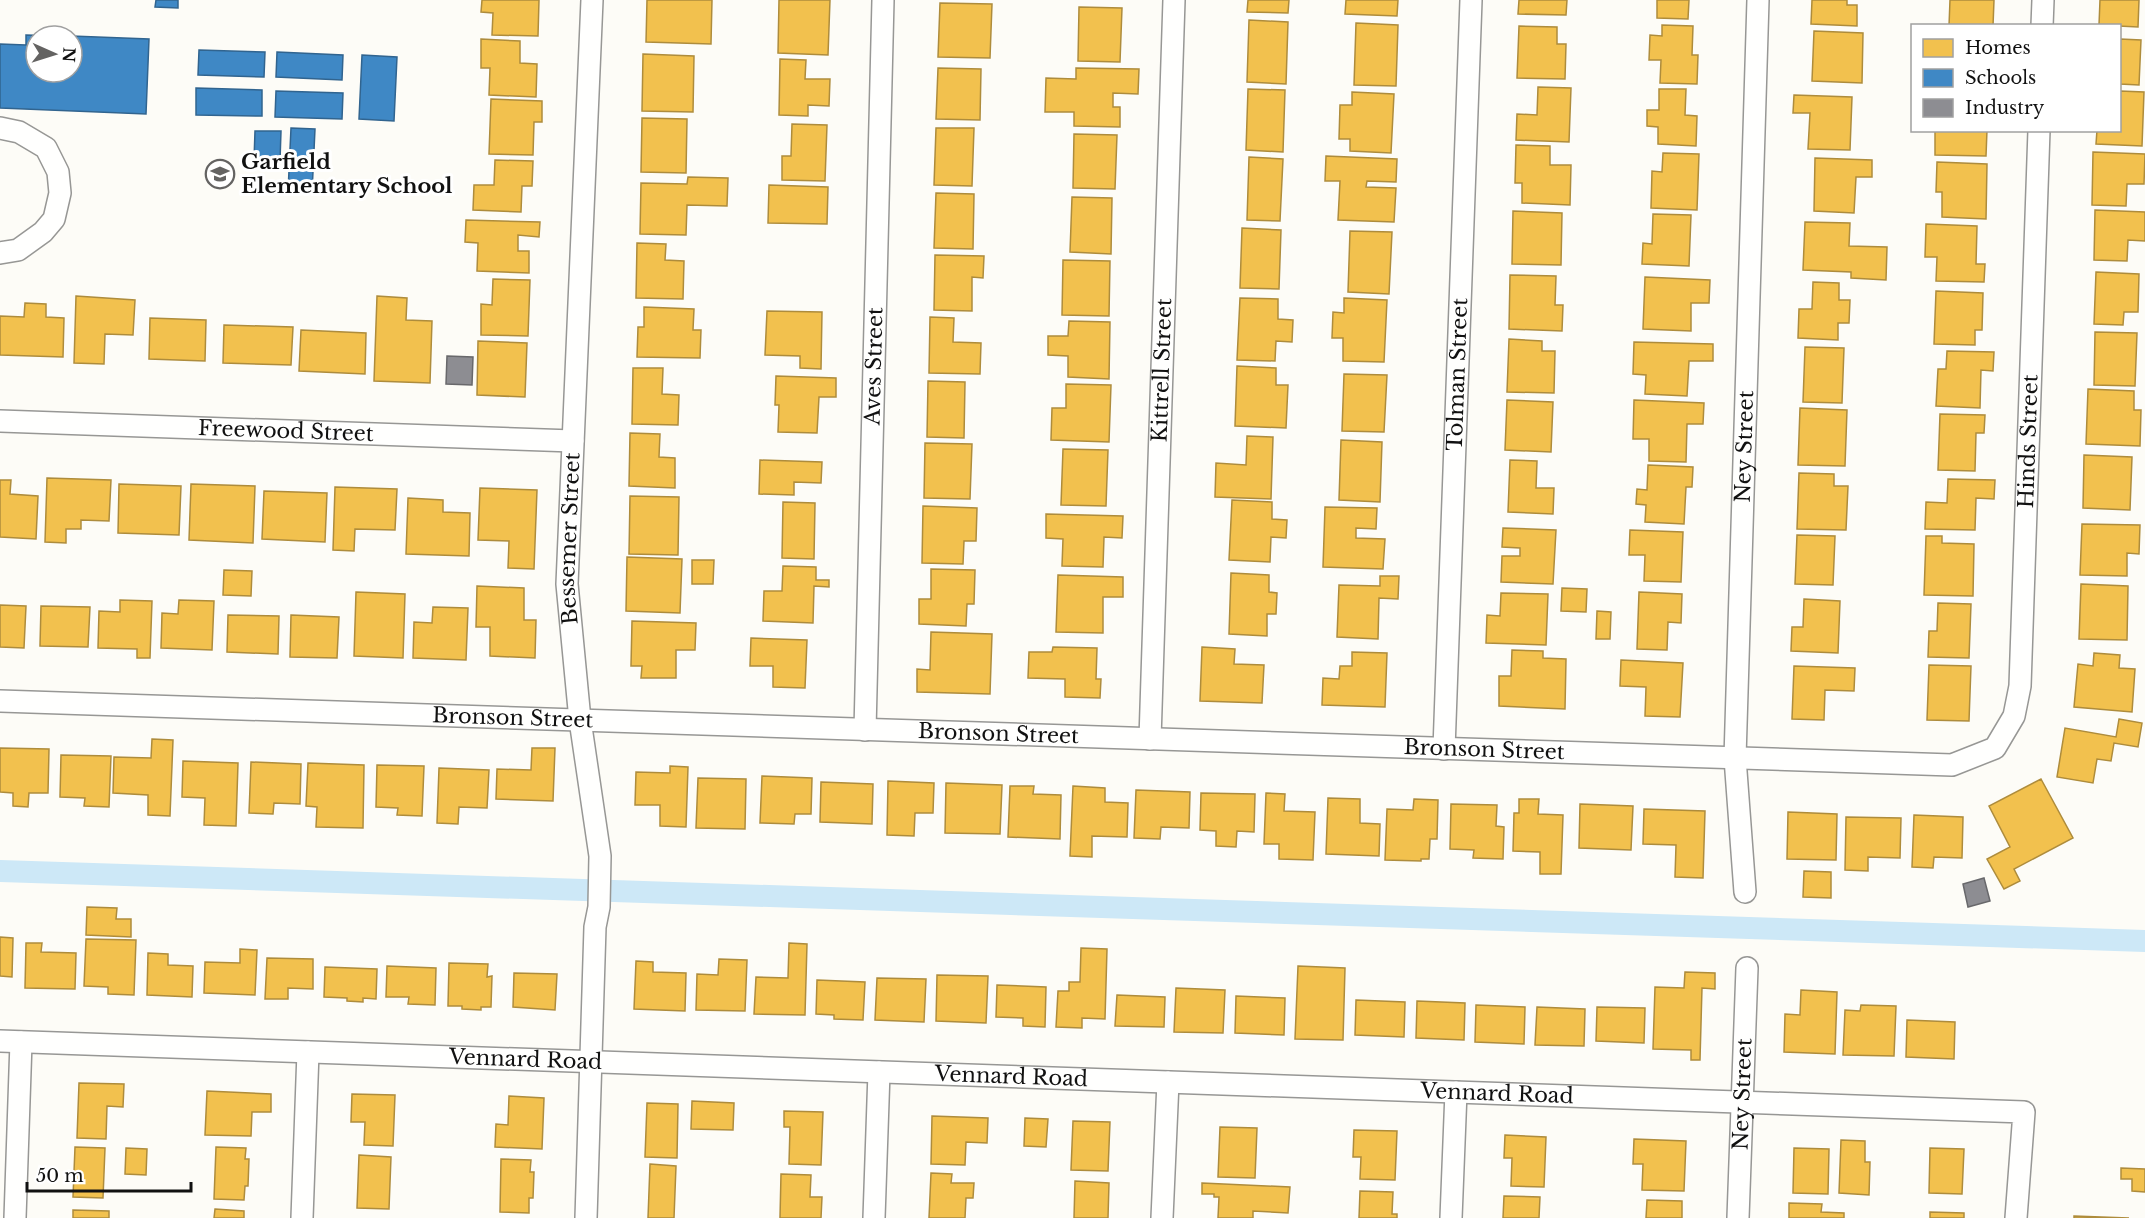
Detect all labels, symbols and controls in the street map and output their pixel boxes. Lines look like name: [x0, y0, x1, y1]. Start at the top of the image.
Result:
north arrow: [24, 24, 84, 84]
legend: [1911, 24, 2121, 132]
text: Homes: [1965, 37, 2031, 59]
text: N: [59, 47, 79, 63]
text: Schools: [1965, 67, 2036, 89]
text: Industry: [1965, 97, 2045, 119]
place label: Garfield Elementary School: [241, 149, 453, 199]
school or university icon: Garfield Elementary School: [204, 158, 236, 190]
street label: Tolman Street: [1442, 297, 1473, 451]
street label: Kittrell Street: [1147, 298, 1177, 443]
street label: Aves Street: [859, 307, 888, 427]
street label: Hinds Street: [2013, 374, 2044, 509]
street label: Ney Street: [1730, 390, 1759, 503]
street label: Freewood Street: [197, 415, 374, 447]
street label: Bessemer Street: [554, 452, 586, 626]
street label: Bronson Street: [432, 702, 594, 733]
street label: Bronson Street: [917, 718, 1079, 749]
street label: Bronson Street: [1403, 734, 1565, 765]
street label: Ney Street: [1727, 1038, 1757, 1151]
street label: Vennard Road: [448, 1044, 603, 1075]
street label: Vennard Road: [933, 1061, 1088, 1092]
street label: Vennard Road: [1419, 1078, 1574, 1109]
scale bar: [27, 1155, 190, 1193]
text: 50 m: [36, 1165, 84, 1187]

